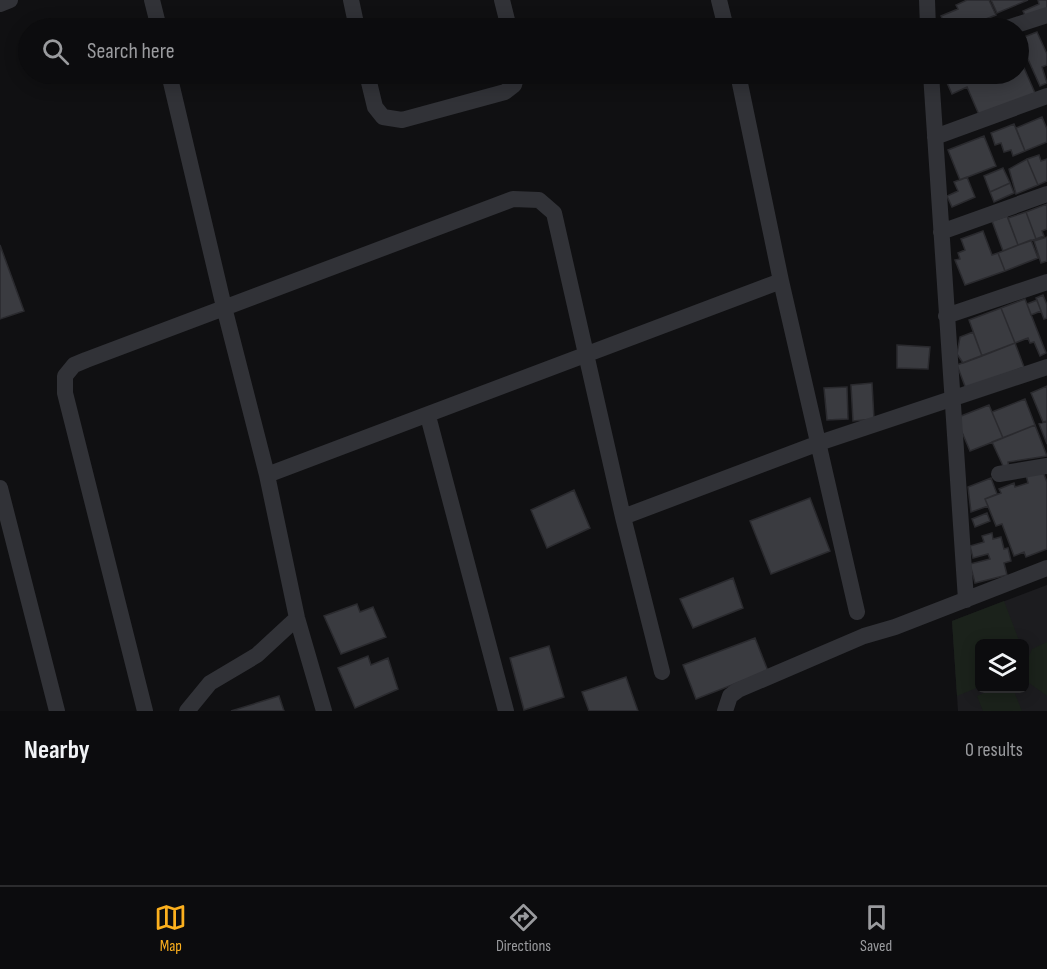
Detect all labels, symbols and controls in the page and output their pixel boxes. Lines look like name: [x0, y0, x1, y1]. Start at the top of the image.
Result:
search box: [18, 18, 1029, 84]
icon: search: [39, 35, 72, 68]
text: Search here: [87, 38, 174, 65]
map controls: [975, 639, 1029, 693]
button: layers: [975, 639, 1029, 693]
text: Nearby: [24, 735, 90, 766]
text: 0 results: [965, 738, 1023, 762]
tab: Map: [154, 901, 187, 956]
tab: Directions: [496, 901, 551, 956]
tab: Saved: [860, 901, 893, 956]

